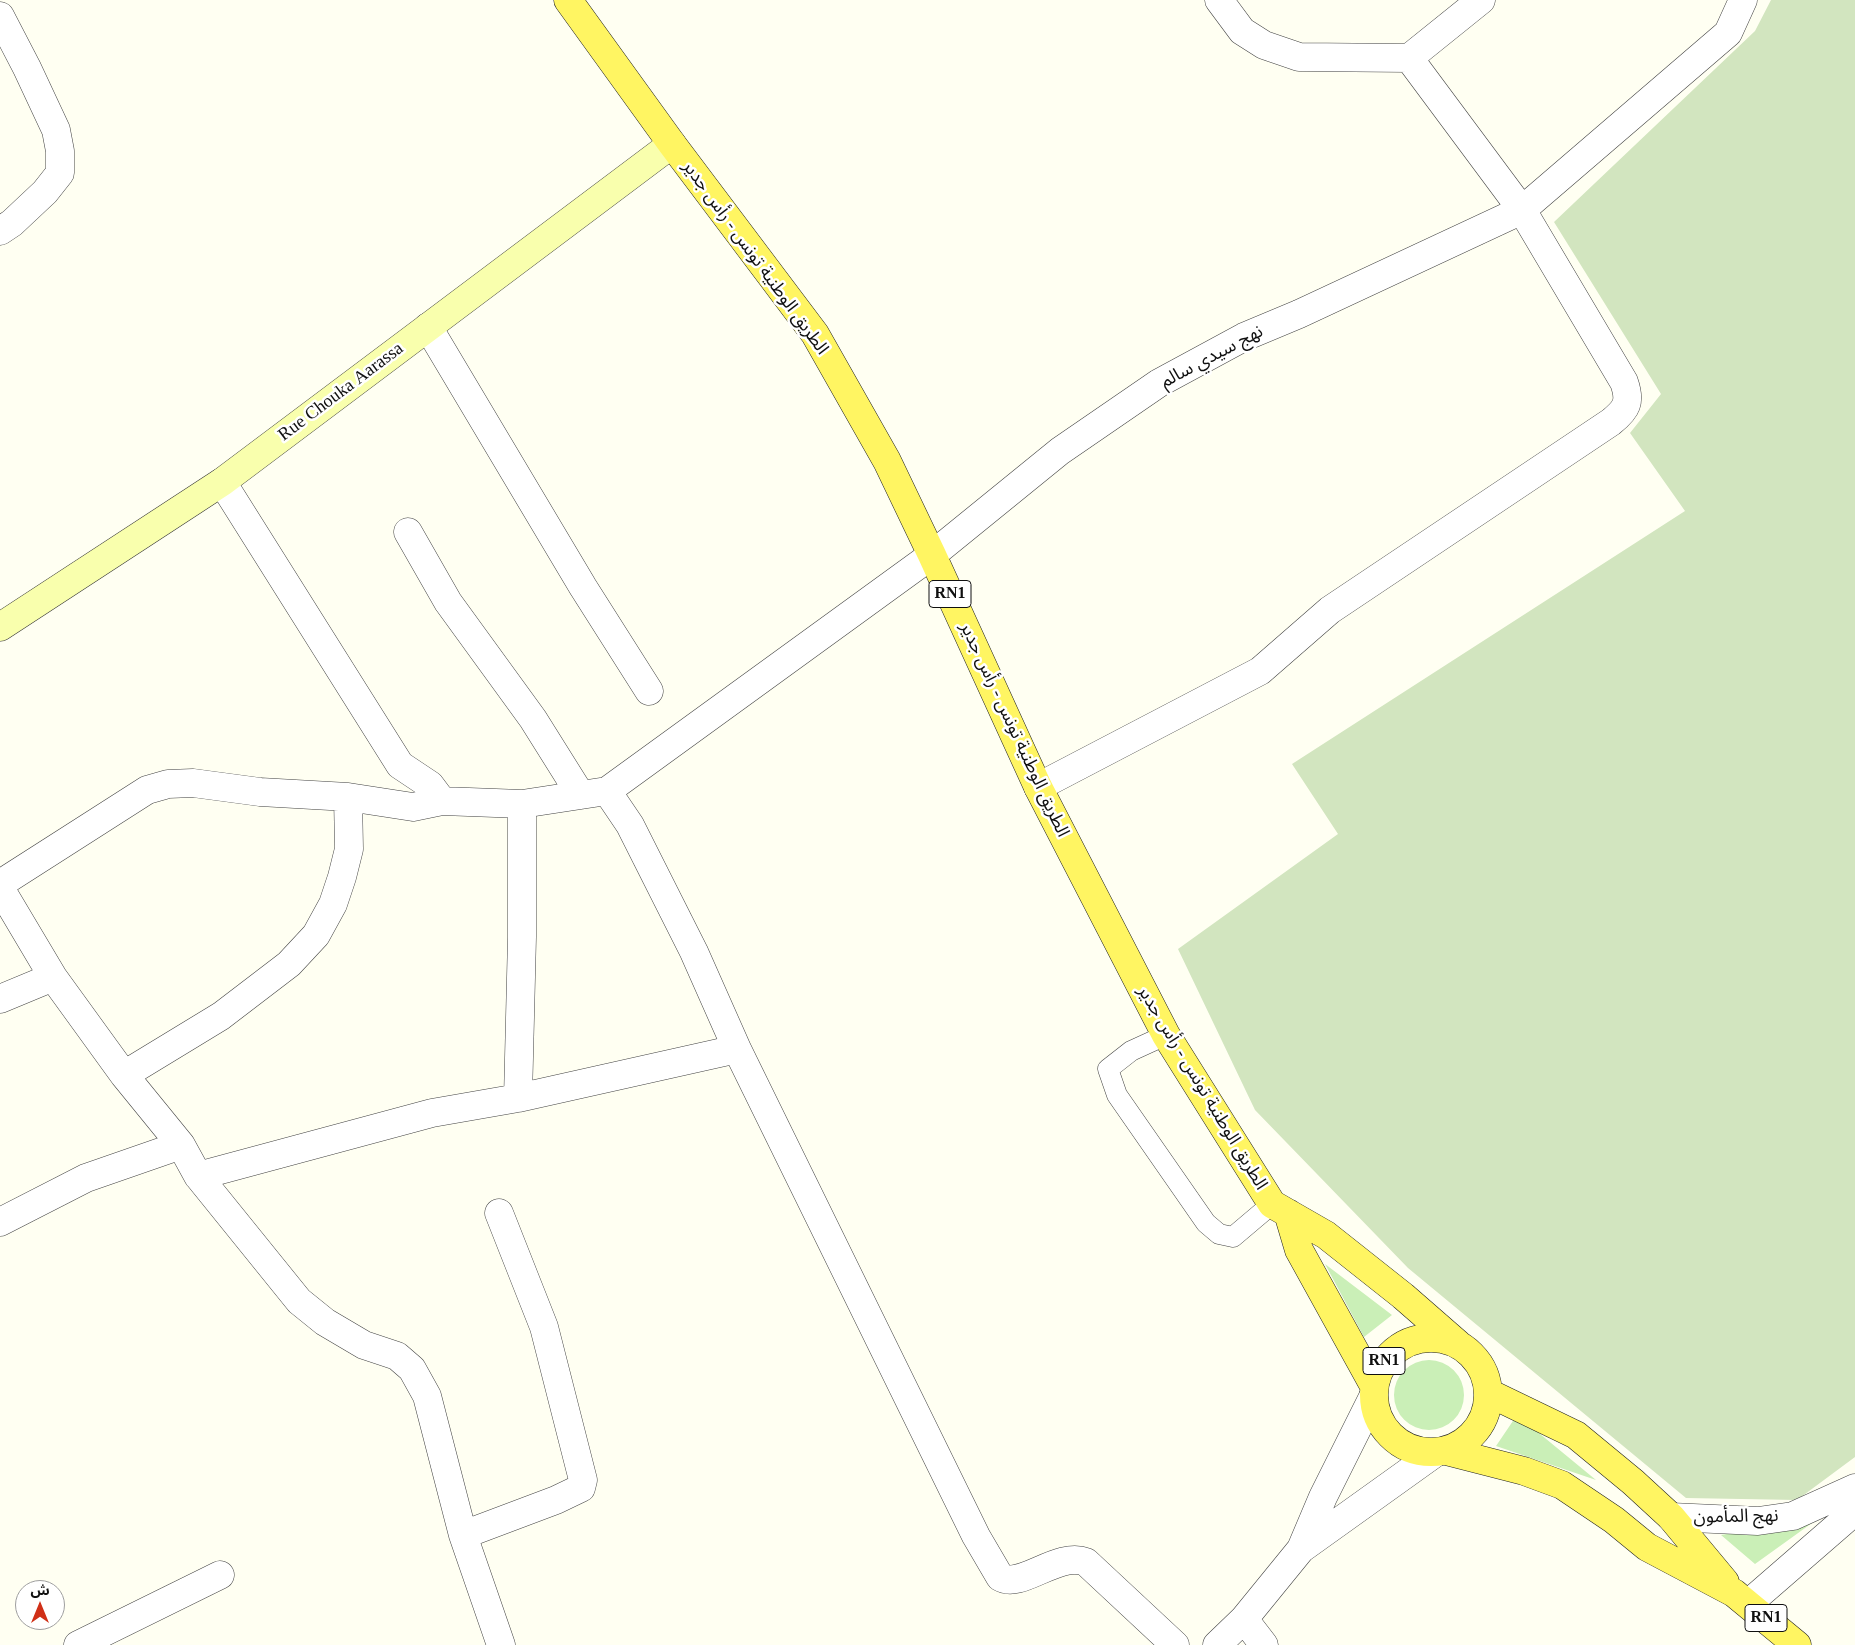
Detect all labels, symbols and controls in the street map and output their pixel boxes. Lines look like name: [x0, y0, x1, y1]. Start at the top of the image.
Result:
street label: الطريق الوطنية تونس - رأس جدير: [677, 157, 833, 359]
street label: نهج سيدي سالم: [1157, 321, 1267, 393]
street label: Rue Chouka Aarassa: [274, 338, 408, 446]
road number: RN1: [929, 580, 971, 608]
street label: الطريق الوطنية تونس - رأس جدير: [955, 619, 1073, 841]
street label: الطريق الوطنية تونس - رأس جدير: [1132, 982, 1272, 1194]
road number: RN1: [1363, 1348, 1405, 1374]
street label: نهج المأمون: [1693, 1505, 1779, 1529]
north arrow: [15, 1580, 65, 1630]
text: ش: [30, 1583, 50, 1598]
road number: RN1: [1745, 1605, 1787, 1632]

